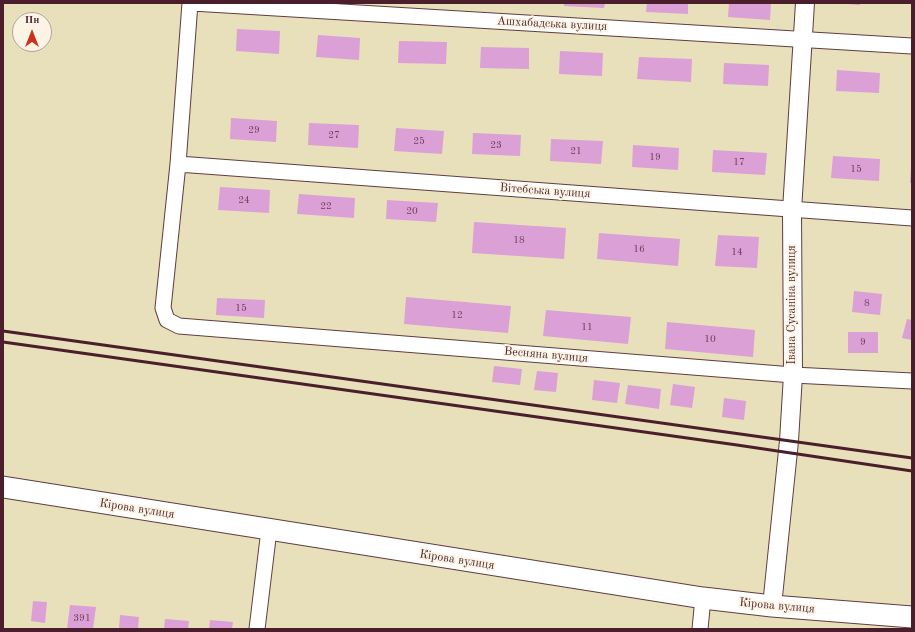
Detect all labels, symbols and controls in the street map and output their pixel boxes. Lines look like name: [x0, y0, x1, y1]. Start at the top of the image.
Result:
north arrow: [12, 12, 52, 52]
street label: Ашхабадська вулиця: [496, 14, 608, 34]
text: Пн: [24, 15, 40, 26]
house number: 29: [248, 124, 260, 136]
house number: 27: [328, 129, 340, 141]
house number: 25: [413, 135, 425, 147]
house number: 23: [490, 139, 502, 151]
house number: 21: [570, 145, 582, 157]
house number: 19: [649, 151, 661, 163]
house number: 17: [733, 156, 745, 168]
house number: 15: [850, 163, 862, 175]
street label: Вітебська вулиця: [499, 181, 591, 201]
house number: 24: [238, 194, 250, 206]
house number: 22: [320, 200, 332, 212]
house number: 20: [406, 205, 418, 217]
house number: 18: [513, 234, 525, 246]
house number: 16: [633, 243, 645, 255]
street label: Івана Сусаніна вулиця: [785, 245, 799, 365]
house number: 14: [731, 246, 743, 258]
house number: 8: [864, 297, 870, 309]
house number: 15: [235, 302, 247, 314]
house number: 12: [451, 309, 463, 321]
house number: 11: [581, 321, 593, 333]
house number: 10: [704, 333, 716, 345]
house number: 9: [860, 336, 866, 348]
street label: Весняна вулиця: [503, 344, 589, 366]
street label: Кірова вулиця: [98, 496, 176, 522]
street label: Кірова вулиця: [418, 547, 496, 573]
street label: Кірова вулиця: [739, 596, 815, 616]
house number: 391: [73, 612, 91, 624]

